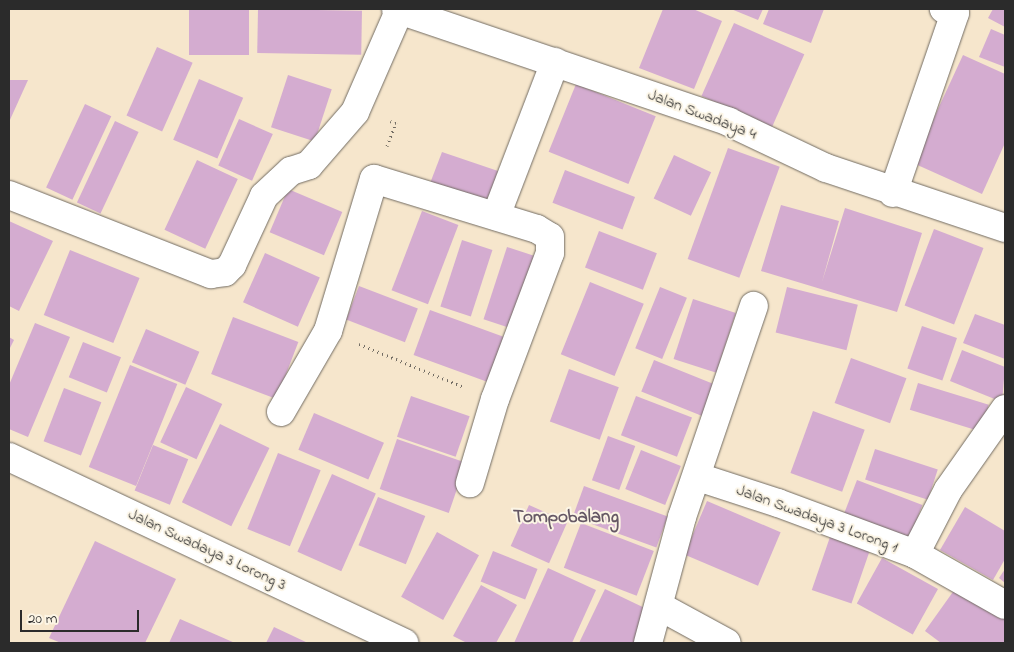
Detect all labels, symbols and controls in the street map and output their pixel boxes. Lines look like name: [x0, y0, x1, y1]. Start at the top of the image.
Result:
street label: Jalan Swadaya 4: [645, 85, 759, 145]
street label: Jalan Swadaya 3 Lorong 1: [734, 481, 900, 557]
street label: Jalan Swadaya 3 Lorong 3: [125, 505, 289, 595]
district label: Tompobalang: [513, 507, 619, 529]
scale bar: [22, 600, 141, 632]
text: 20 m: [28, 608, 57, 630]

